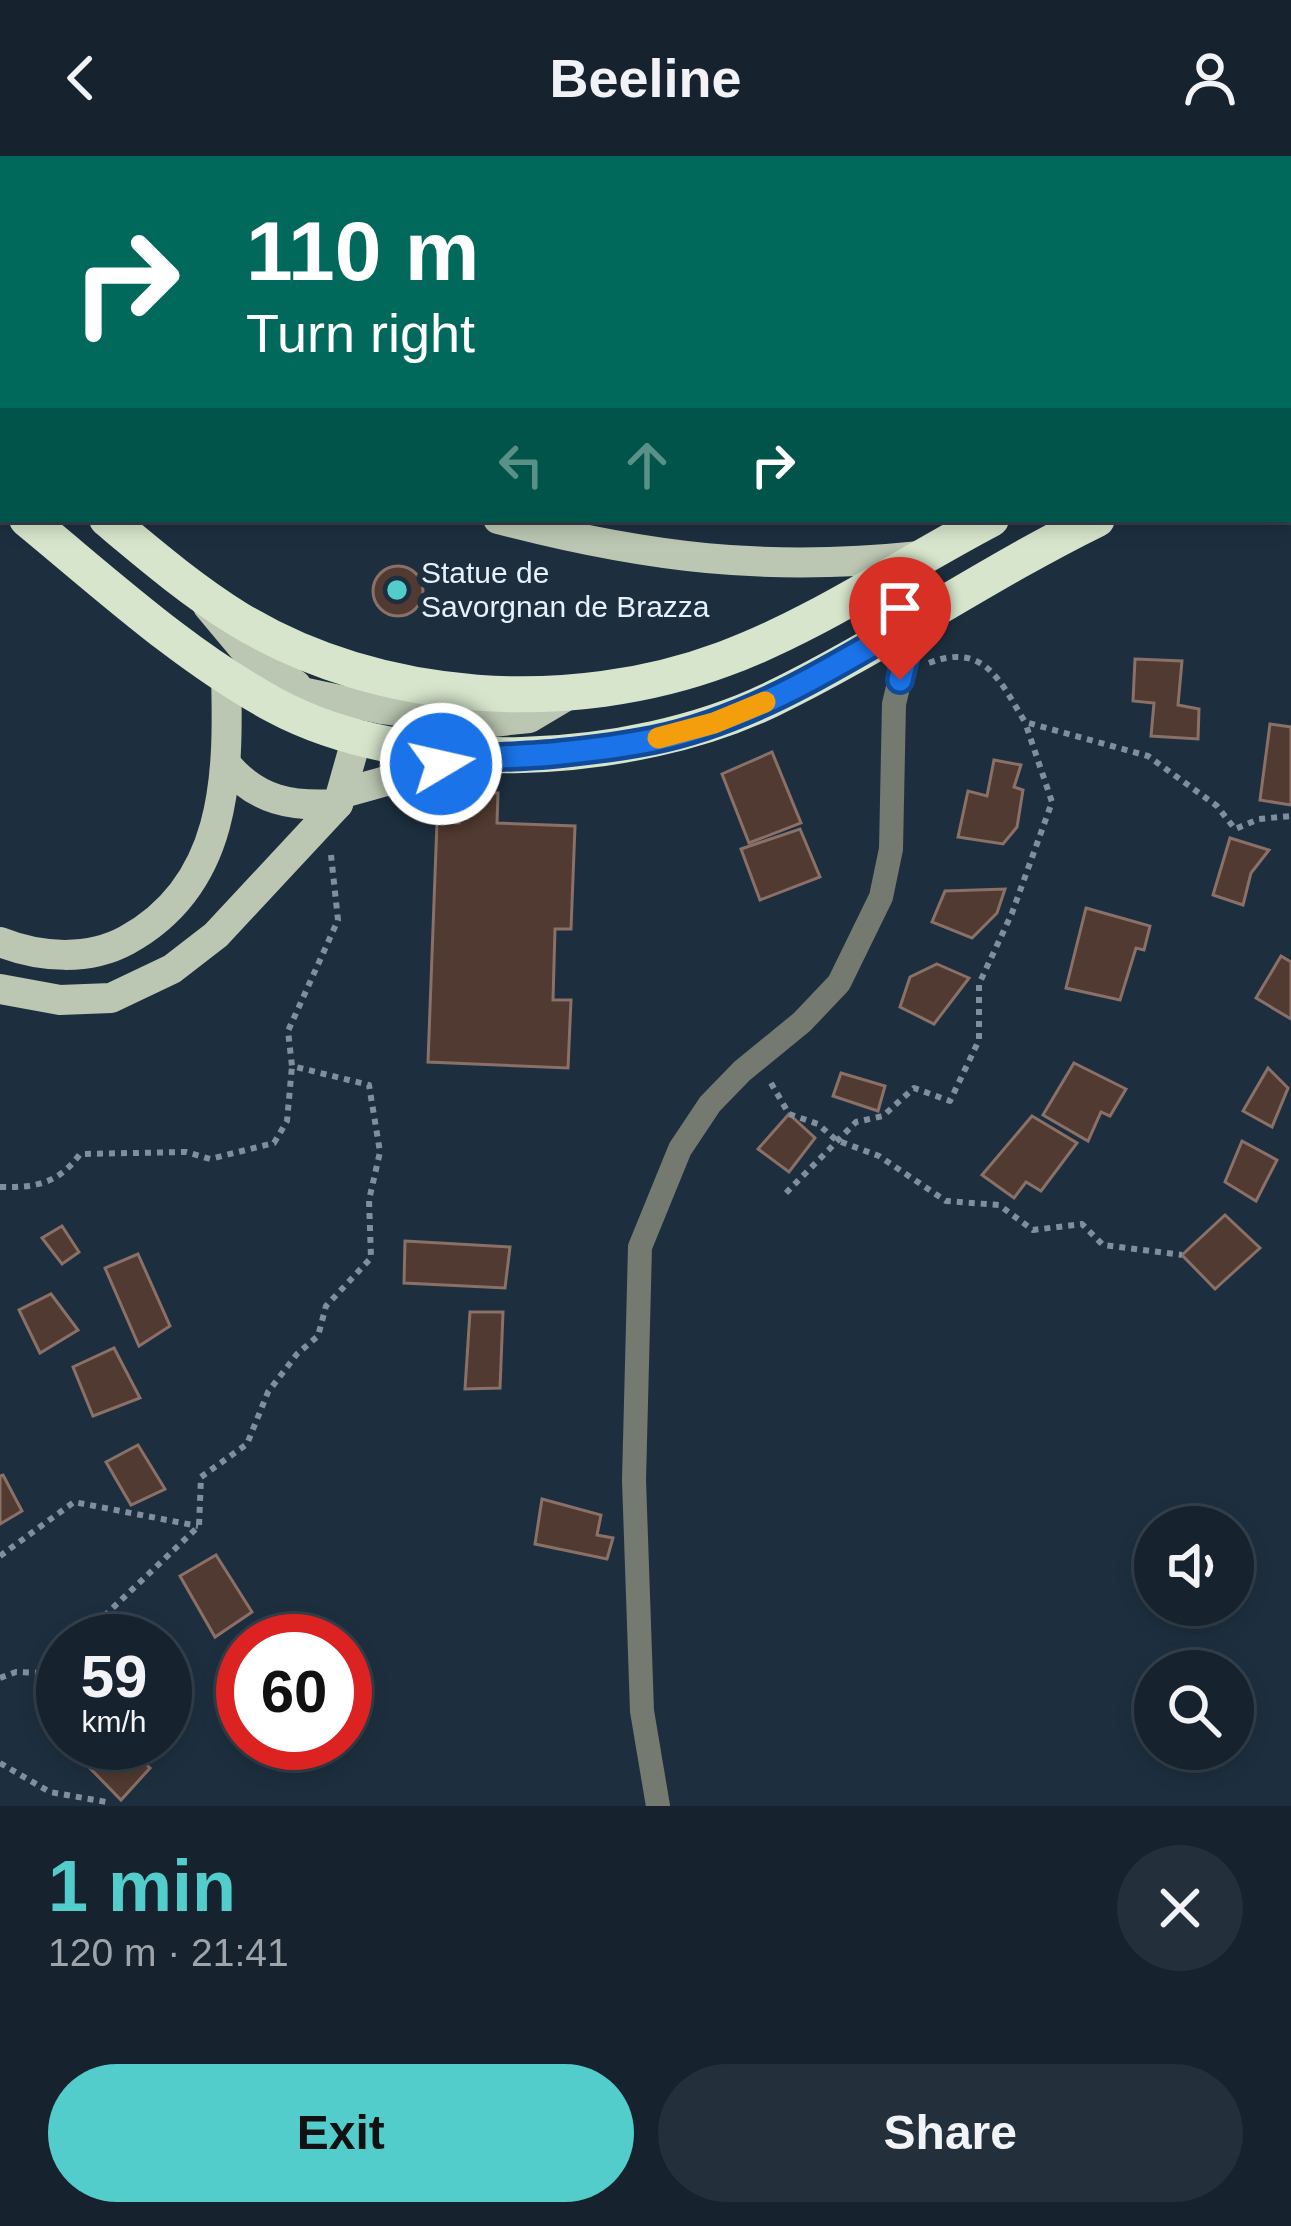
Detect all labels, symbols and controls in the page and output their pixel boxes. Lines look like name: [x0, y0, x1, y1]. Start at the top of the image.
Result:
icon: back: [48, 45, 114, 111]
icon: person: [1177, 45, 1243, 111]
text: Beeline: [549, 48, 742, 108]
icon: right: [48, 204, 204, 360]
text: 110 m: [246, 204, 480, 298]
text: Turn right: [246, 303, 475, 363]
icon: left: [488, 432, 554, 498]
icon: ahead: [614, 432, 680, 498]
icon: right: [740, 432, 806, 498]
place label: Statue de Savorgnan de Brazza: [421, 556, 710, 623]
pin: [849, 557, 951, 680]
icon: arrive: [867, 575, 933, 641]
marker: Statue de Savorgnan de Brazza: [384, 577, 410, 603]
position arrow: [378, 701, 504, 827]
map controls: [1134, 1506, 1254, 1770]
button: sound: [1134, 1506, 1254, 1626]
speed limit sign: 60: [216, 1614, 372, 1770]
text: 59: [81, 1643, 147, 1710]
button: search: [1134, 1650, 1254, 1770]
text: km/h: [81, 1705, 147, 1738]
button: close: [1117, 1845, 1243, 1971]
text: 1 min: [48, 1846, 236, 1926]
text: 120 m · 21:41: [48, 1931, 289, 1974]
button: Exit: [48, 2064, 634, 2202]
button: Share: [658, 2064, 1243, 2202]

